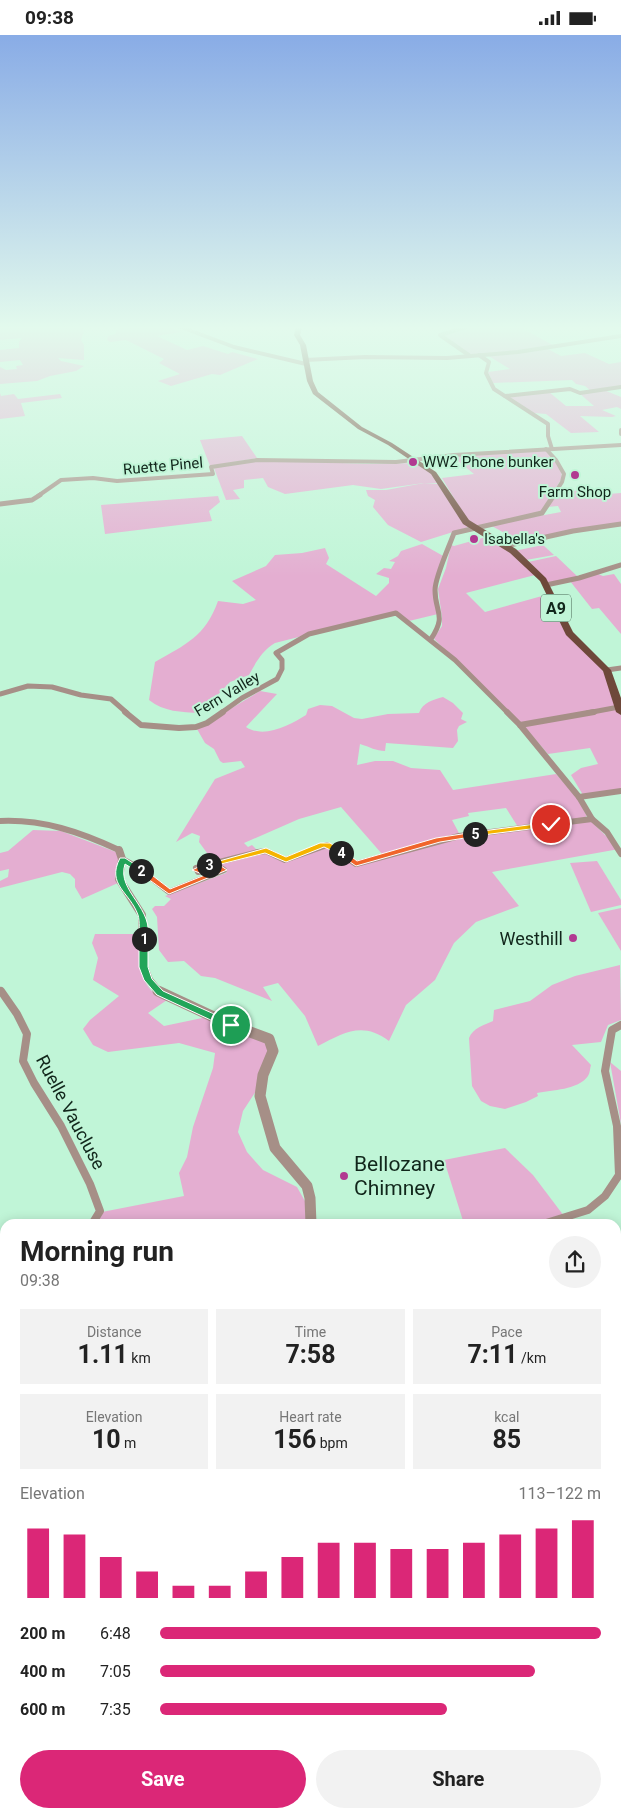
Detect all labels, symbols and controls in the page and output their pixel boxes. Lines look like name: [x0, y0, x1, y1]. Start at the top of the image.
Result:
text: 09:38: [25, 6, 74, 29]
place label: WW2 Phone bunker: [423, 453, 553, 471]
street label: Ruette Pinel: [122, 454, 204, 478]
marker: WW2 Phone bunker: [407, 456, 419, 468]
marker: Farm Shop: [569, 469, 581, 481]
place label: Farm Shop: [539, 483, 611, 501]
place label: Isabella's: [484, 530, 545, 548]
marker: Isabella's: [468, 533, 480, 545]
road number: A9: [541, 595, 571, 621]
street label: Fern Valley: [191, 668, 263, 720]
pin: [530, 803, 572, 845]
icon: check: [537, 810, 565, 838]
pin: 5: [462, 821, 488, 847]
text: 5: [471, 826, 480, 842]
pin: 4: [328, 841, 354, 865]
text: 4: [337, 845, 346, 861]
pin: 3: [196, 853, 222, 877]
text: 3: [205, 857, 214, 873]
pin: 2: [128, 859, 154, 883]
text: 2: [137, 863, 146, 879]
pin: 1: [132, 927, 156, 951]
place label: Westhill: [500, 928, 563, 949]
text: 1: [140, 931, 149, 947]
marker: Westhill: [567, 932, 579, 944]
pin: [210, 1004, 252, 1046]
icon: arrive: [217, 1011, 245, 1039]
street label: Ruelle Vaucluse: [32, 1051, 110, 1173]
place label: Bellozane Chimney: [354, 1152, 445, 1200]
marker: Bellozane Chimney: [338, 1170, 350, 1182]
text: Morning run: [20, 1235, 174, 1268]
button: share: [549, 1236, 601, 1288]
text: 09:38: [20, 1271, 60, 1290]
text: Distance: [87, 1324, 141, 1340]
text: Time: [295, 1324, 326, 1340]
text: Pace: [491, 1324, 522, 1340]
text: 1.11: [78, 1340, 128, 1369]
text: 7:58: [285, 1340, 336, 1369]
text: 7:11: [467, 1340, 518, 1369]
text: km: [128, 1350, 151, 1366]
text: /km: [518, 1350, 546, 1366]
text: Elevation: [86, 1409, 143, 1425]
text: Heart rate: [279, 1409, 342, 1425]
text: kcal: [494, 1409, 519, 1425]
text: 10: [92, 1425, 121, 1454]
text: 156: [273, 1425, 316, 1454]
text: 85: [492, 1425, 521, 1454]
text: m: [121, 1435, 136, 1451]
text: bpm: [316, 1435, 348, 1451]
text: Elevation: [20, 1484, 85, 1503]
text: 113–122 m: [519, 1484, 601, 1503]
text: 200 m: [20, 1624, 65, 1643]
text: 6:48: [100, 1624, 131, 1643]
text: 400 m: [20, 1662, 65, 1681]
text: 7:05: [100, 1662, 131, 1681]
text: 600 m: [20, 1700, 65, 1719]
text: 7:35: [100, 1700, 131, 1719]
button: Save: [20, 1750, 306, 1808]
button: Share: [316, 1750, 601, 1808]

